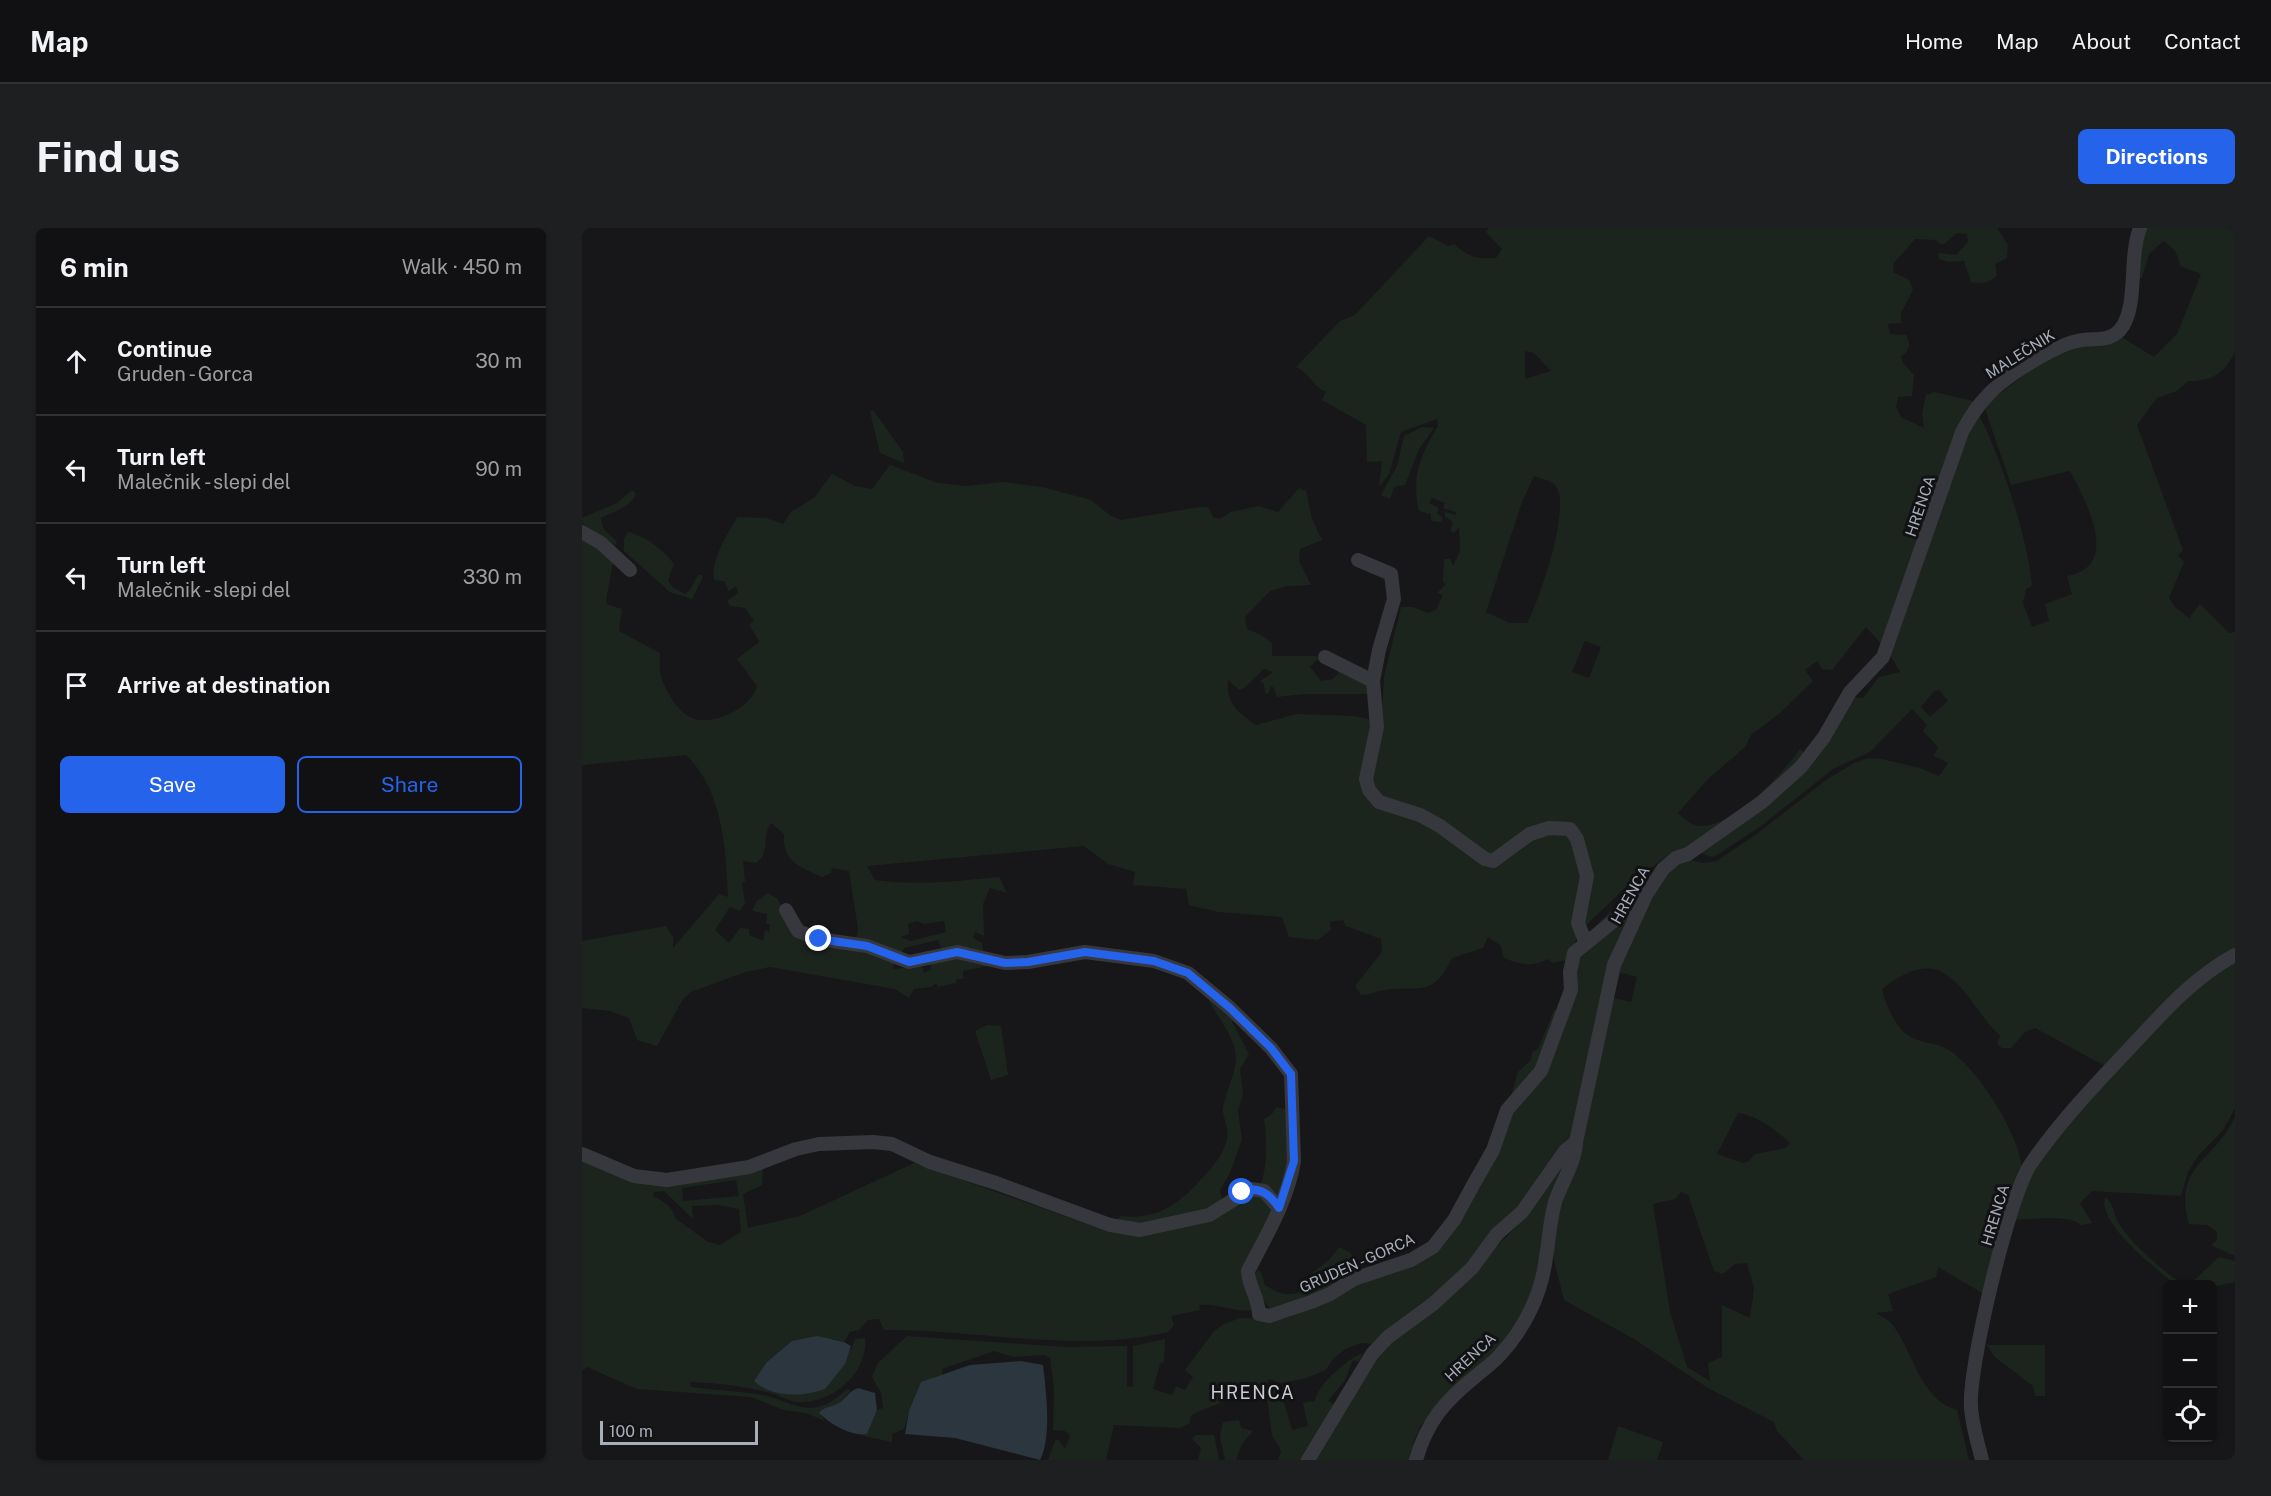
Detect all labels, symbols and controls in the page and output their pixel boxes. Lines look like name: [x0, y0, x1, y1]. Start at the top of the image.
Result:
text: Map: [30, 25, 89, 58]
text: Home: [1905, 29, 1963, 54]
text: Map: [1996, 29, 2039, 54]
text: About: [2072, 29, 2131, 54]
text: Contact: [2164, 29, 2241, 54]
button: Directions: [2078, 129, 2235, 184]
text: Find us: [36, 132, 180, 181]
text: 6 min: [60, 252, 129, 283]
text: Walk · 450 m: [402, 255, 522, 279]
street label: MALEČNIK: [1982, 326, 2058, 382]
text: Continue: [117, 336, 212, 362]
icon: ahead: [60, 345, 93, 378]
text: 30 m: [475, 349, 522, 373]
text: Gruden - Gorca: [117, 362, 253, 386]
text: Turn left: [117, 444, 206, 470]
icon: left: [60, 453, 93, 486]
text: 90 m: [475, 457, 522, 481]
text: Malečnik - slepi del: [117, 470, 291, 494]
street label: HRENCA: [1902, 473, 1938, 539]
text: Turn left: [117, 552, 206, 578]
icon: left: [60, 561, 93, 594]
text: 330 m: [463, 565, 522, 589]
text: Malečnik - slepi del: [117, 578, 291, 602]
icon: arrive: [60, 669, 93, 702]
text: Arrive at destination: [117, 672, 330, 698]
button: Save: [60, 756, 285, 813]
button: Share: [297, 756, 522, 813]
street label: HRENCA: [1607, 863, 1653, 927]
route end: [805, 925, 831, 951]
route start: [1228, 1178, 1254, 1204]
street label: HRENCA: [1978, 1182, 2012, 1248]
street label: GRUDEN - GORCA: [1297, 1230, 1417, 1296]
map controls: [2163, 1280, 2217, 1442]
button: +: [2163, 1280, 2217, 1334]
street label: HRENCA: [1441, 1329, 1499, 1385]
button: −: [2163, 1334, 2217, 1388]
district label: HRENCA: [1211, 1382, 1295, 1403]
button: locate: [2163, 1388, 2217, 1442]
scale bar: [600, 1418, 758, 1446]
text: 100 m: [609, 1422, 653, 1441]

